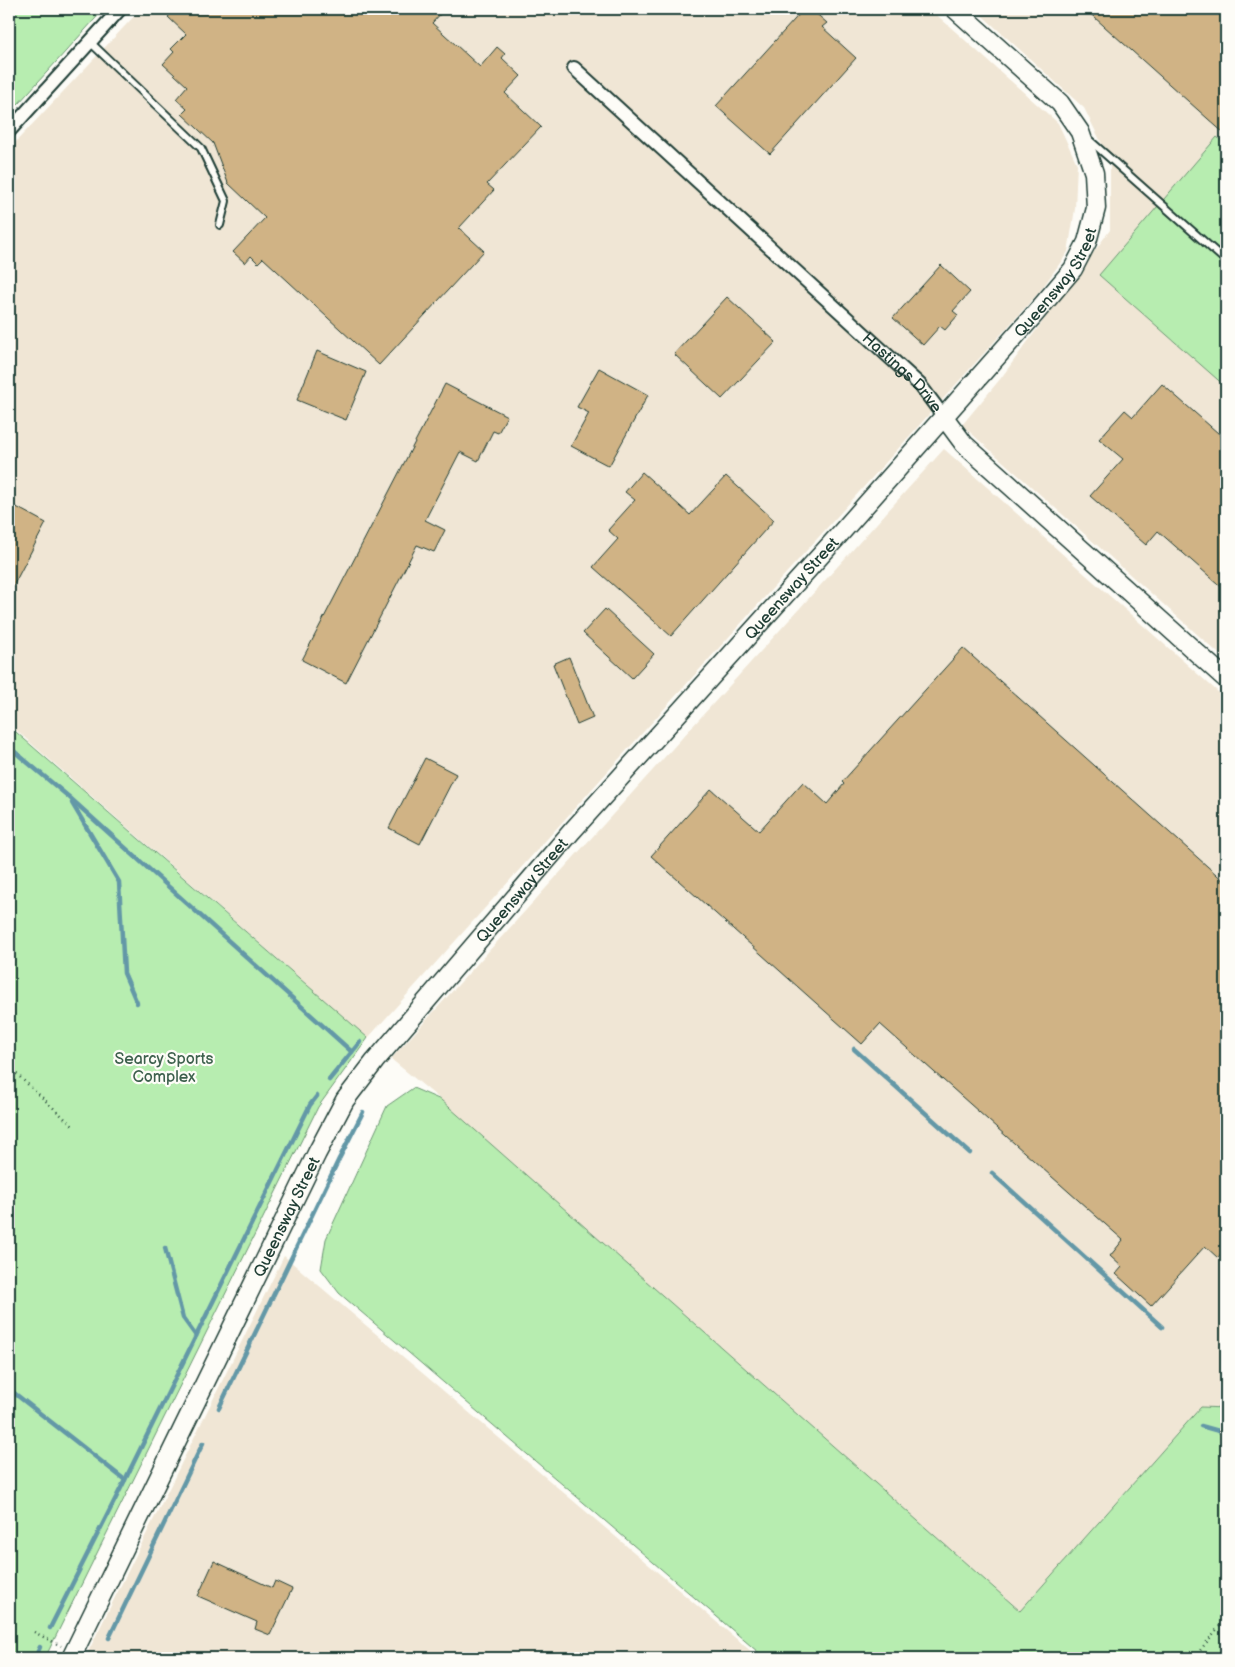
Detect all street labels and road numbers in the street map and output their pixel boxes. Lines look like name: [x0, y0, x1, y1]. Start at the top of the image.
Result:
street label: Queensway Street: [1011, 226, 1101, 342]
street label: Hastings Drive: [858, 329, 946, 417]
street label: Queensway Street: [741, 534, 843, 644]
street label: Queensway Street: [473, 835, 573, 947]
street label: Queensway Street: [250, 1154, 325, 1280]

